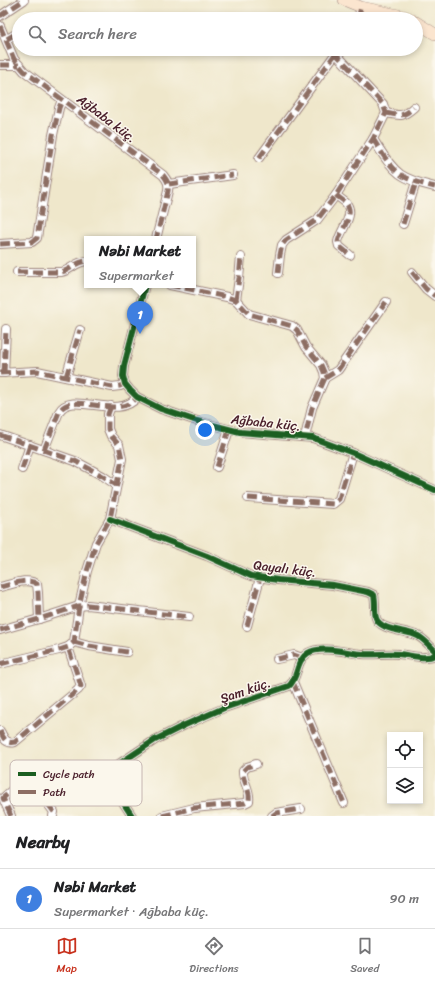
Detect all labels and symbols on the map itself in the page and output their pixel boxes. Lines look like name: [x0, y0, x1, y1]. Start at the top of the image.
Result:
street label: Ağbaba küç.: [71, 88, 142, 149]
pin: 1: [127, 301, 153, 334]
street label: Ağbaba küç.: [229, 407, 302, 438]
your location: [195, 420, 215, 440]
street label: Qayalı küç.: [252, 553, 318, 584]
street label: Şam küç.: [217, 671, 274, 710]
legend: [10, 760, 142, 806]
text: Cycle path: [43, 765, 95, 784]
text: Path: [43, 783, 66, 802]

